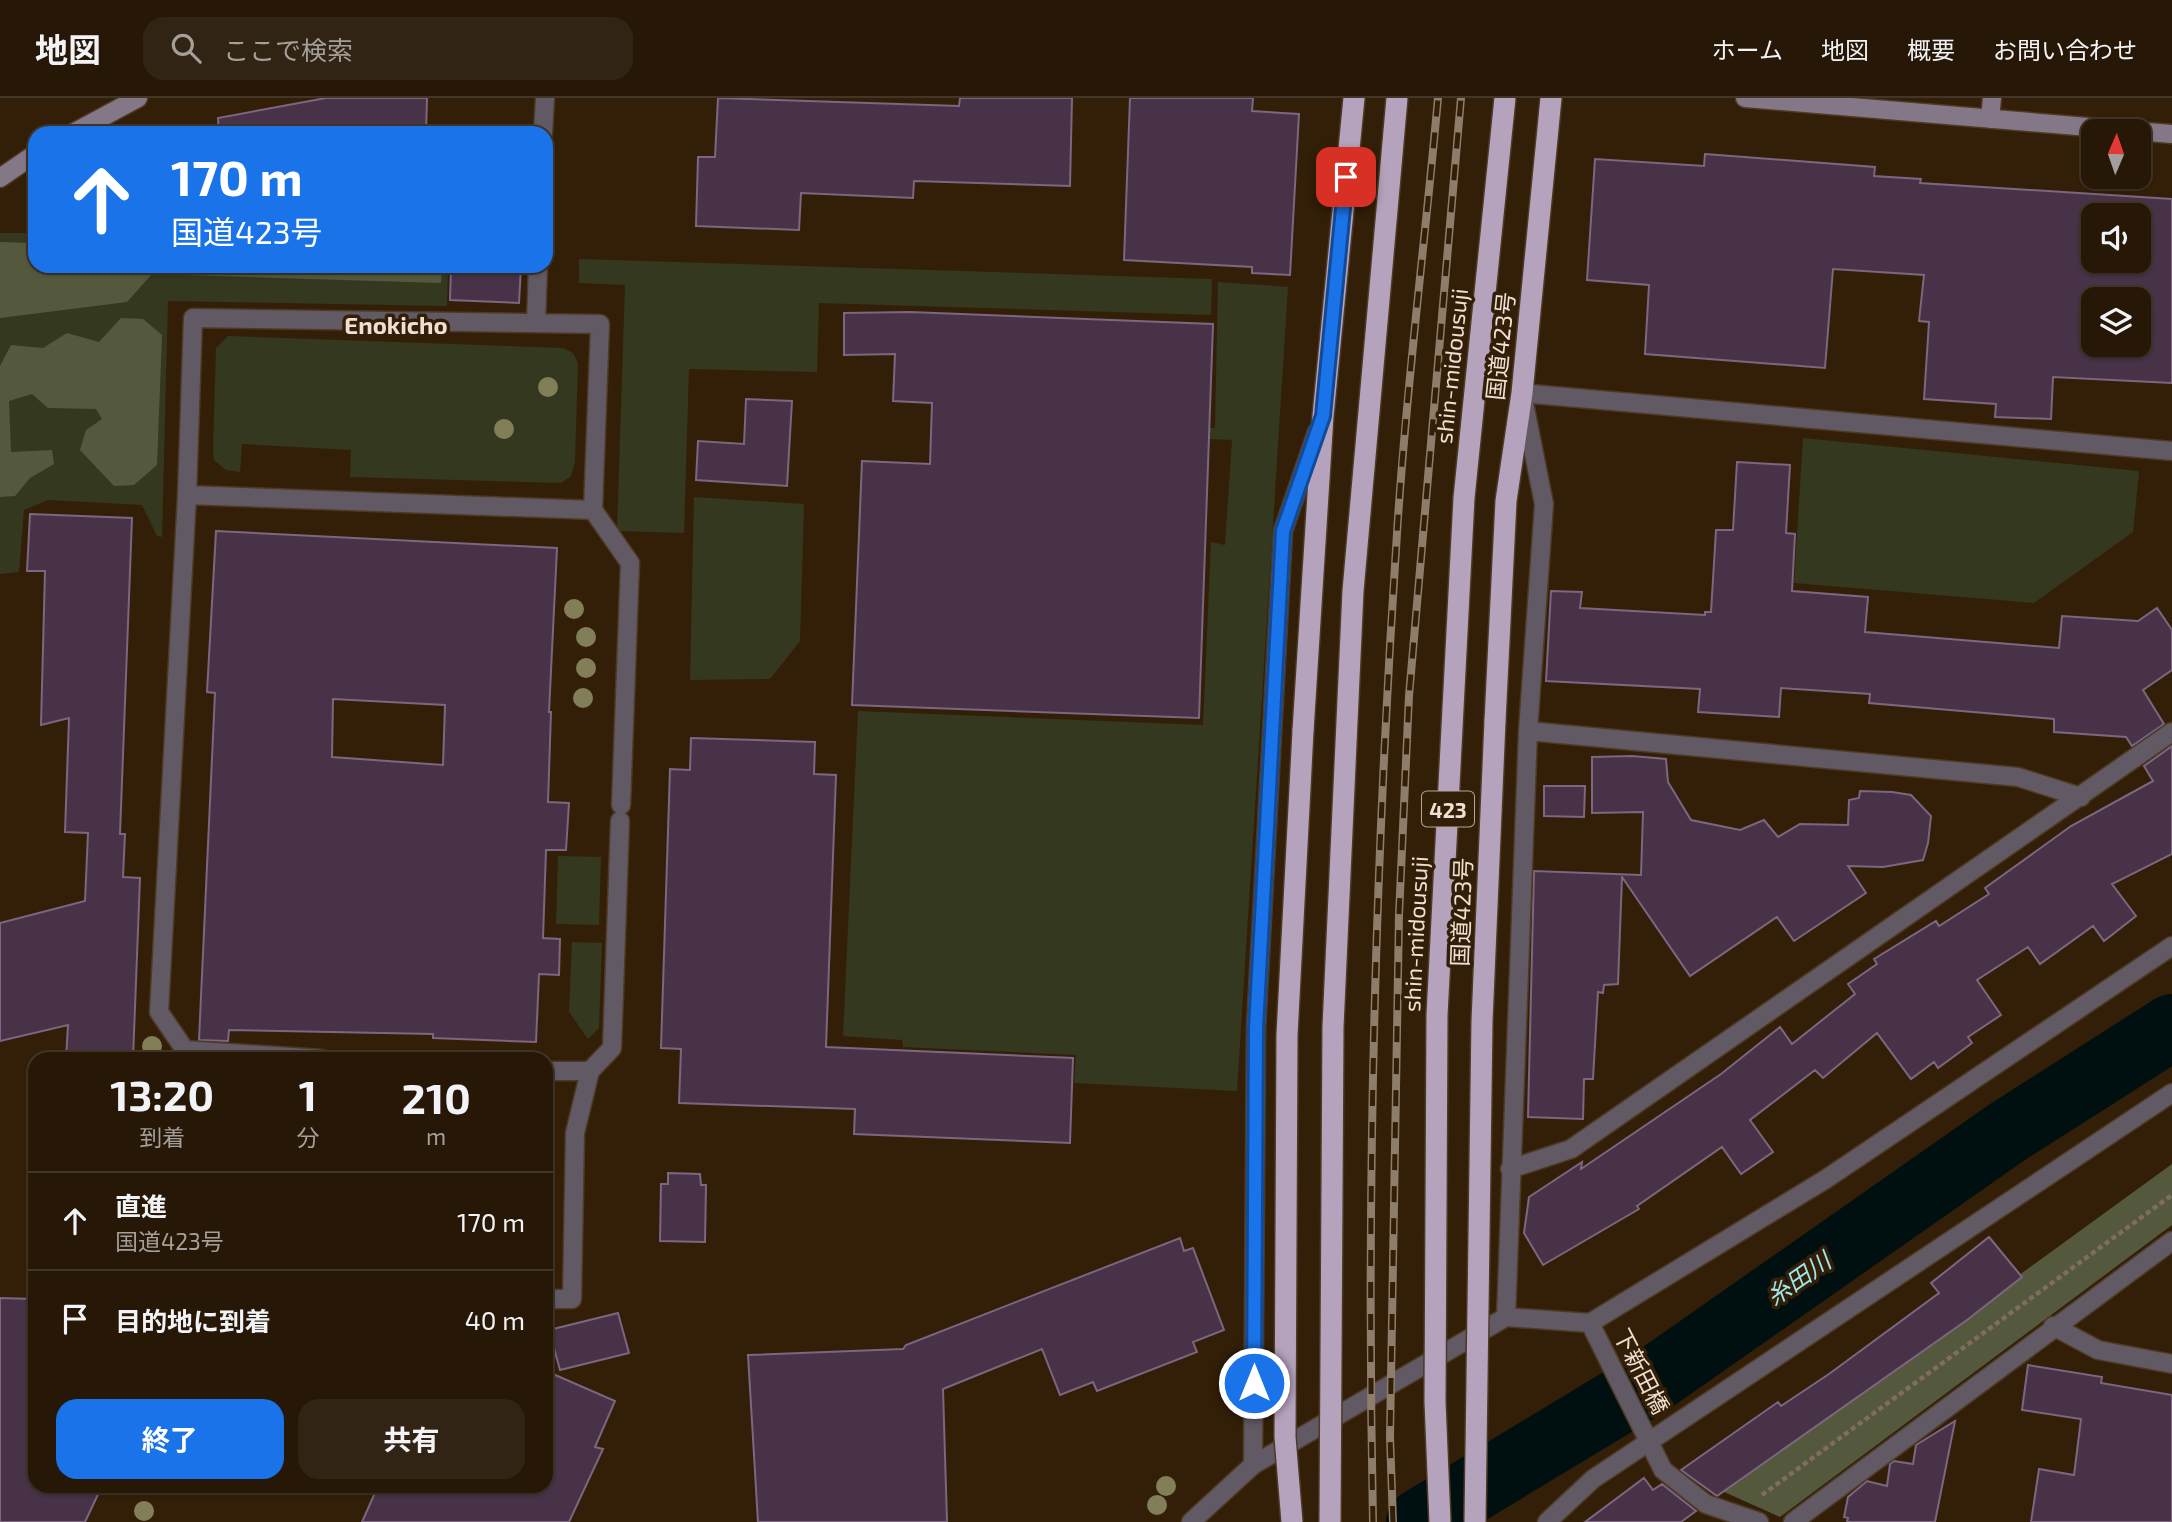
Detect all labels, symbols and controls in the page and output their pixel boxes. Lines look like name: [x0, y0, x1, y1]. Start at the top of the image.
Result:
search box: [143, 17, 633, 80]
text: 地図: [35, 29, 101, 69]
icon: search: [167, 29, 205, 67]
text: ここで検索: [223, 34, 353, 65]
text: ホーム: [1712, 35, 1783, 64]
text: 地図: [1821, 35, 1869, 64]
text: 概要: [1907, 35, 1955, 64]
text: お問い合わせ: [1993, 35, 2137, 64]
north arrow: [2081, 119, 2151, 189]
map controls: [2081, 119, 2151, 357]
text: 170 m: [171, 147, 303, 206]
pin: [1316, 147, 1376, 207]
icon: ahead: [56, 154, 147, 245]
icon: arrive: [1327, 158, 1365, 196]
button: sound: [2081, 203, 2151, 273]
text: 国道423号: [171, 212, 322, 250]
street label: shin-midousuji: [1429, 287, 1473, 445]
button: layers: [2081, 287, 2151, 357]
street label: 国道423号: [1480, 290, 1520, 402]
district label: Enokicho: [344, 310, 448, 339]
road number: 423: [1422, 792, 1474, 826]
street label: shin-midousuji: [1397, 855, 1433, 1013]
street label: 国道423号: [1445, 857, 1477, 967]
text: 13:20: [110, 1069, 214, 1119]
text: 1: [299, 1069, 317, 1119]
text: 210: [402, 1072, 471, 1122]
text: m: [426, 1122, 446, 1150]
text: 到着: [139, 1123, 185, 1151]
text: 分: [296, 1123, 319, 1151]
text: 直進: [115, 1190, 167, 1221]
icon: ahead: [56, 1202, 94, 1240]
text: 170 m: [457, 1206, 525, 1237]
text: 国道423号: [115, 1227, 224, 1255]
water label: 糸田川: [1760, 1244, 1838, 1311]
icon: arrive: [56, 1300, 94, 1338]
text: 40 m: [465, 1304, 525, 1335]
text: 目的地に到着: [115, 1305, 271, 1336]
street label: 下新田橋: [1609, 1324, 1675, 1418]
position arrow: [1217, 1346, 1291, 1420]
button: 終了: [56, 1399, 284, 1479]
button: 共有: [298, 1399, 525, 1479]

